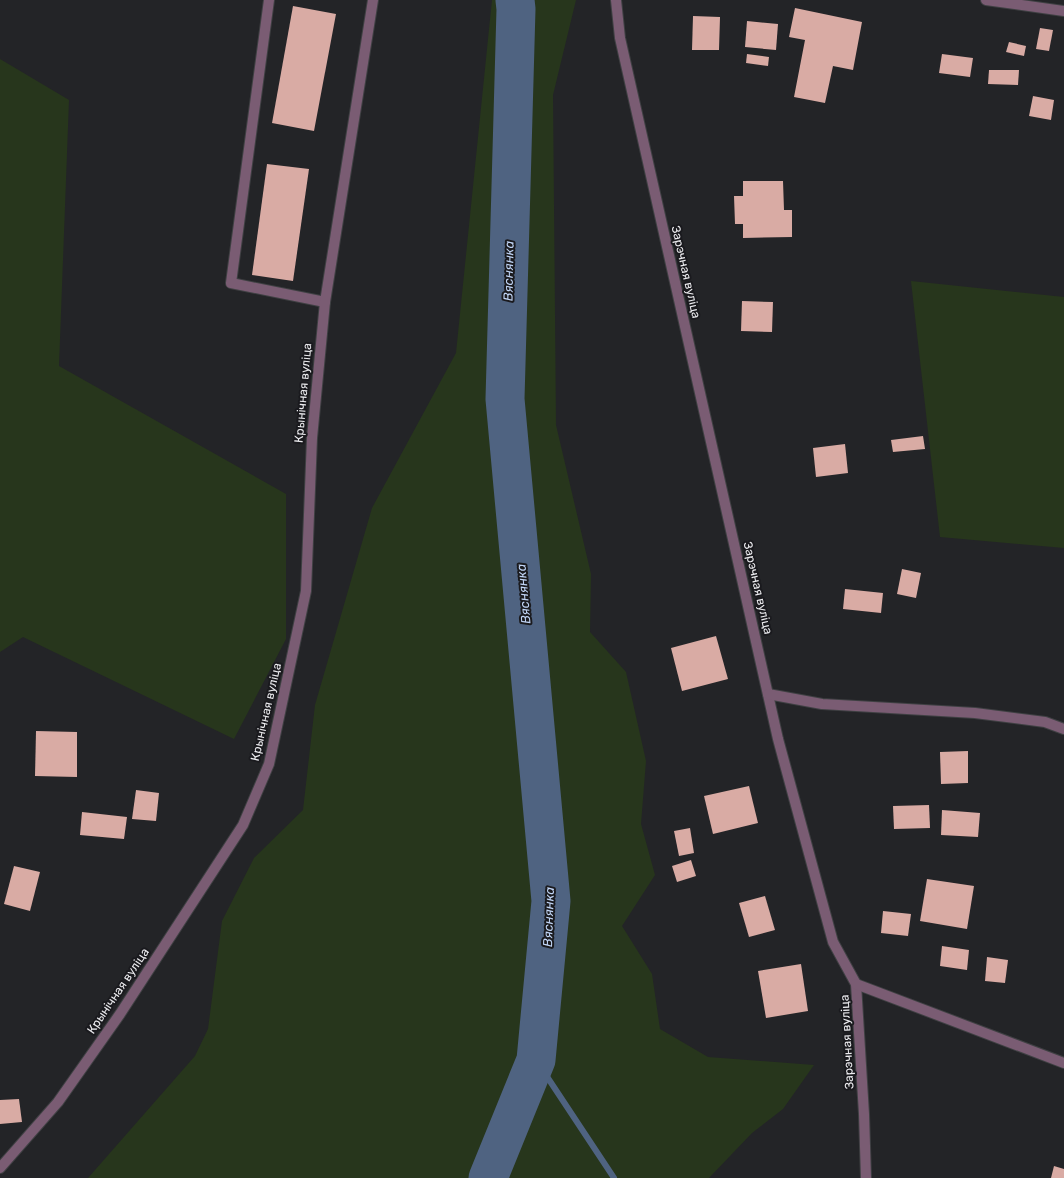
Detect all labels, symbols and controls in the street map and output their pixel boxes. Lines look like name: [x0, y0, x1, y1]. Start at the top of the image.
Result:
street label: Зарэчная вуліца: [669, 224, 703, 320]
water label: Вяснянка: [500, 240, 517, 301]
street label: Крынічная вуліца: [292, 342, 314, 444]
street label: Зарэчная вуліца: [741, 540, 775, 636]
water label: Вяснянка: [513, 563, 534, 625]
street label: Крынічная вуліца: [248, 662, 284, 762]
water label: Вяснянка: [540, 886, 557, 947]
street label: Крынічная вуліца: [84, 945, 152, 1037]
street label: Зарэчная вуліца: [838, 994, 856, 1090]

